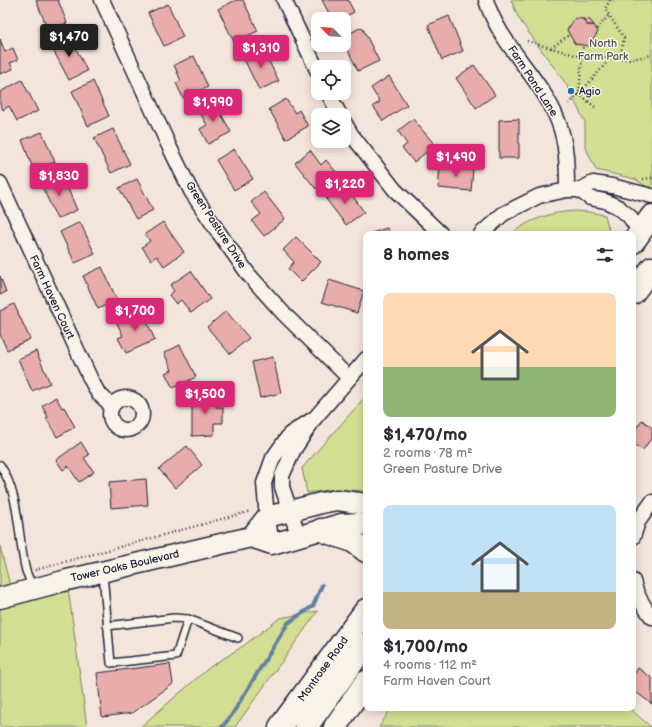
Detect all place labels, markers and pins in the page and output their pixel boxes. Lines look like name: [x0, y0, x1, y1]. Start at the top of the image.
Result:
pin: $1,470: [36, 24, 102, 58]
pin: $1,310: [228, 35, 294, 69]
place label: Agio: [579, 85, 601, 98]
marker: Agio: [566, 86, 576, 96]
pin: $1,990: [180, 89, 246, 123]
pin: $1,490: [423, 144, 489, 178]
pin: $1,830: [26, 163, 92, 197]
pin: $1,220: [312, 171, 378, 205]
pin: $1,700: [102, 298, 168, 332]
pin: $1,500: [172, 381, 238, 415]

